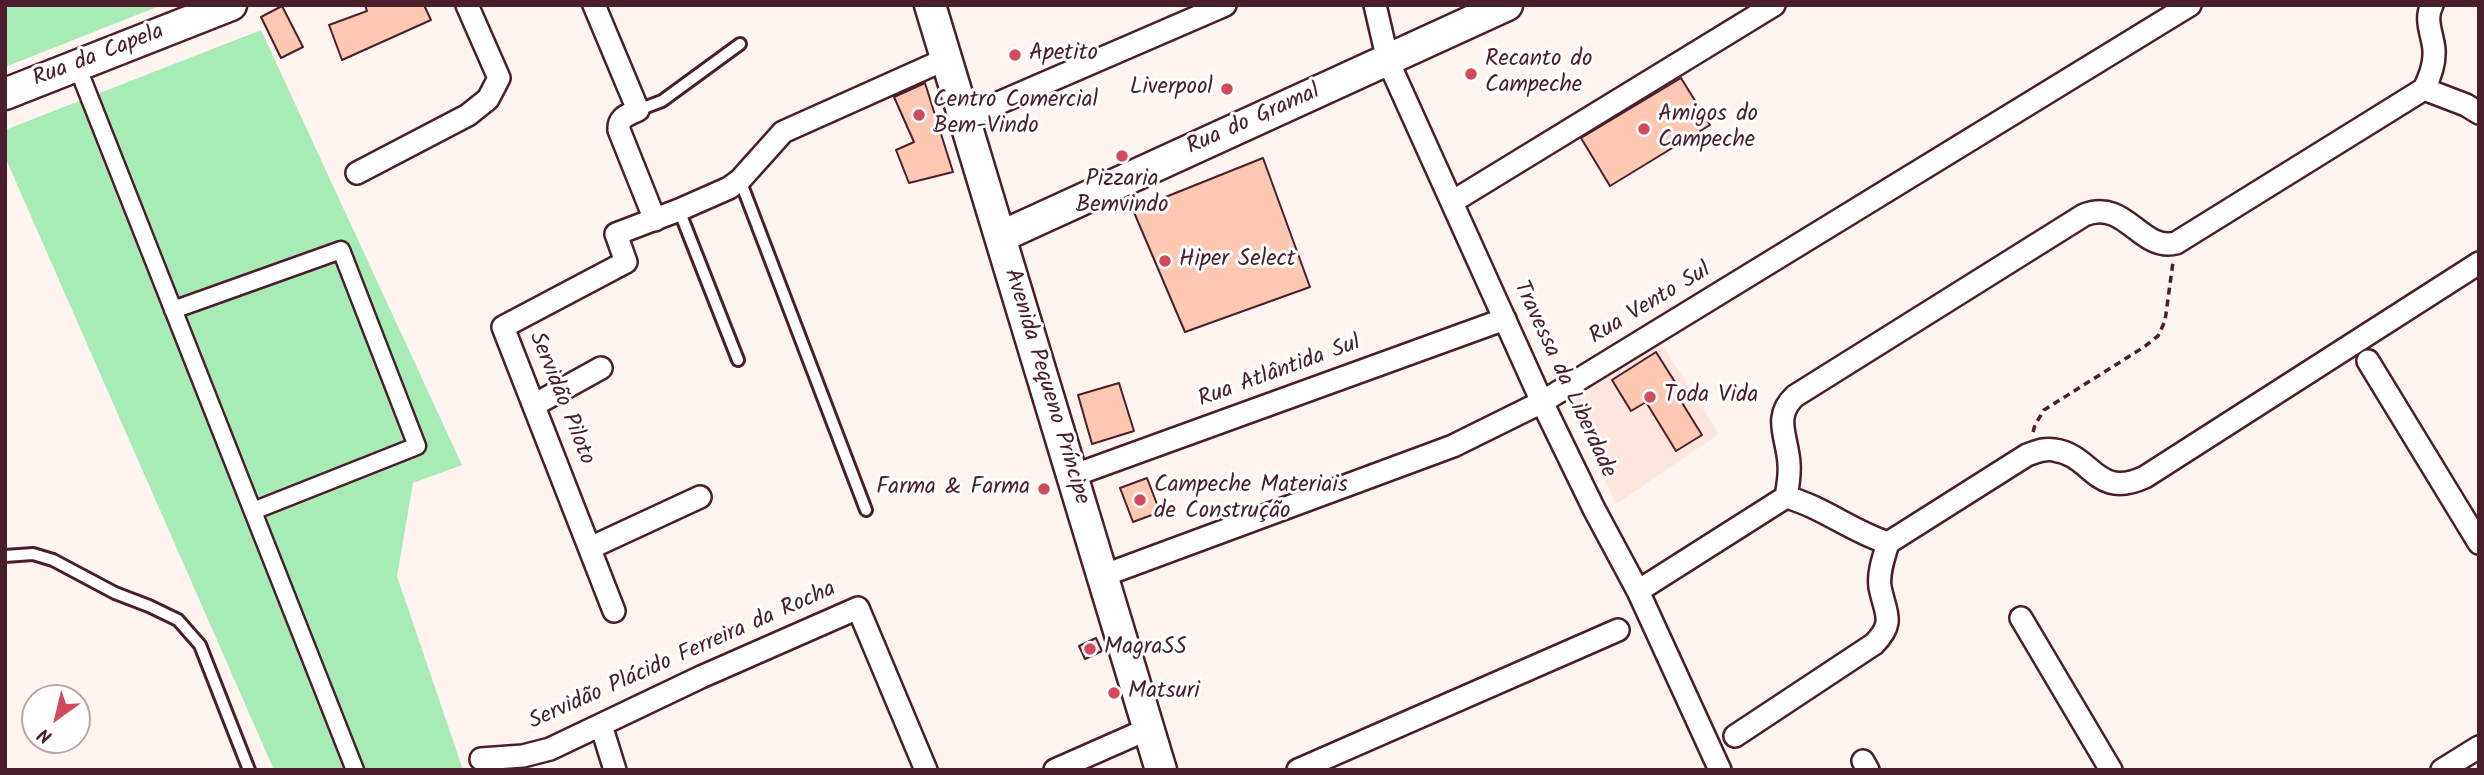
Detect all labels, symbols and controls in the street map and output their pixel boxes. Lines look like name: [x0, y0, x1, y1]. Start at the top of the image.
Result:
street label: Rua da Capela: [29, 19, 169, 95]
place label: Apetito: [1029, 41, 1098, 69]
marker: Apetito: [1007, 47, 1023, 63]
place label: Recanto do Campeche: [1485, 47, 1593, 101]
marker: Recanto do Campeche: [1463, 66, 1479, 82]
place label: Liverpool: [1130, 75, 1213, 103]
street label: Rua do Gramal: [1183, 79, 1325, 163]
marker: Liverpool: [1219, 81, 1235, 97]
place label: Centro Comercial Bem-Vindo: [933, 88, 1098, 142]
place label: Amigos do Campeche: [1658, 102, 1758, 156]
marker: Centro Comercial Bem-Vindo: [911, 107, 927, 123]
marker: Amigos do Campeche: [1636, 121, 1652, 137]
marker: Pizzaria Bemvindo: [1114, 148, 1130, 164]
place label: Pizzaria Bemvindo: [1076, 167, 1168, 221]
place label: Hiper Select: [1179, 247, 1296, 275]
marker: Hiper Select: [1157, 253, 1173, 269]
street label: Rua Vento Sul: [1585, 258, 1717, 352]
street label: Avenida Pequeno Príncipe: [996, 266, 1094, 508]
street label: Travessa da Liberdade: [1505, 277, 1621, 483]
street label: Servidão Piloto: [521, 329, 599, 469]
street label: Rua Atlântida Sul: [1195, 331, 1365, 415]
place label: Toda Vida: [1664, 383, 1758, 411]
marker: Toda Vida: [1642, 389, 1658, 405]
place label: Campeche Materiais de Construção: [1154, 473, 1348, 527]
place label: Farma & Farma: [876, 475, 1030, 503]
marker: Farma & Farma: [1036, 481, 1052, 497]
marker: Campeche Materiais de Construção: [1132, 492, 1148, 508]
street label: Servidão Plácido Ferreira da Rocha: [525, 577, 841, 737]
place label: MagraSS: [1104, 635, 1187, 663]
marker: MagraSS: [1082, 641, 1098, 657]
place label: Matsuri: [1128, 679, 1200, 707]
north arrow: [21, 684, 91, 754]
marker: Matsuri: [1106, 685, 1122, 701]
text: N: [32, 719, 59, 751]

